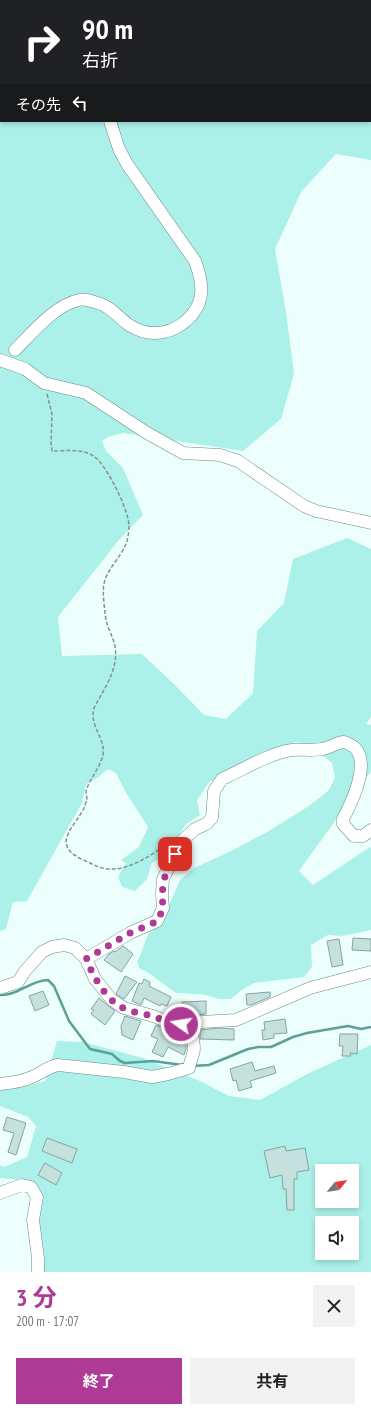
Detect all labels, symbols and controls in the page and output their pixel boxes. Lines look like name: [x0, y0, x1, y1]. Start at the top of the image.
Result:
text: 90 m: [82, 10, 133, 47]
icon: right: [16, 16, 68, 68]
text: 右折: [82, 49, 118, 72]
icon: left: [69, 92, 91, 114]
text: その先: [16, 95, 61, 114]
pin: [158, 837, 192, 871]
icon: arrive: [164, 843, 186, 865]
position arrow: [160, 1003, 202, 1045]
north arrow: [315, 1164, 359, 1208]
map controls: [315, 1164, 359, 1260]
button: sound: [315, 1216, 359, 1260]
text: 3 分: [16, 1282, 56, 1313]
button: close: [313, 1285, 355, 1327]
text: 200 m · 17:07: [16, 1313, 79, 1330]
button: 終了: [16, 1358, 182, 1404]
button: 共有: [190, 1358, 355, 1404]

